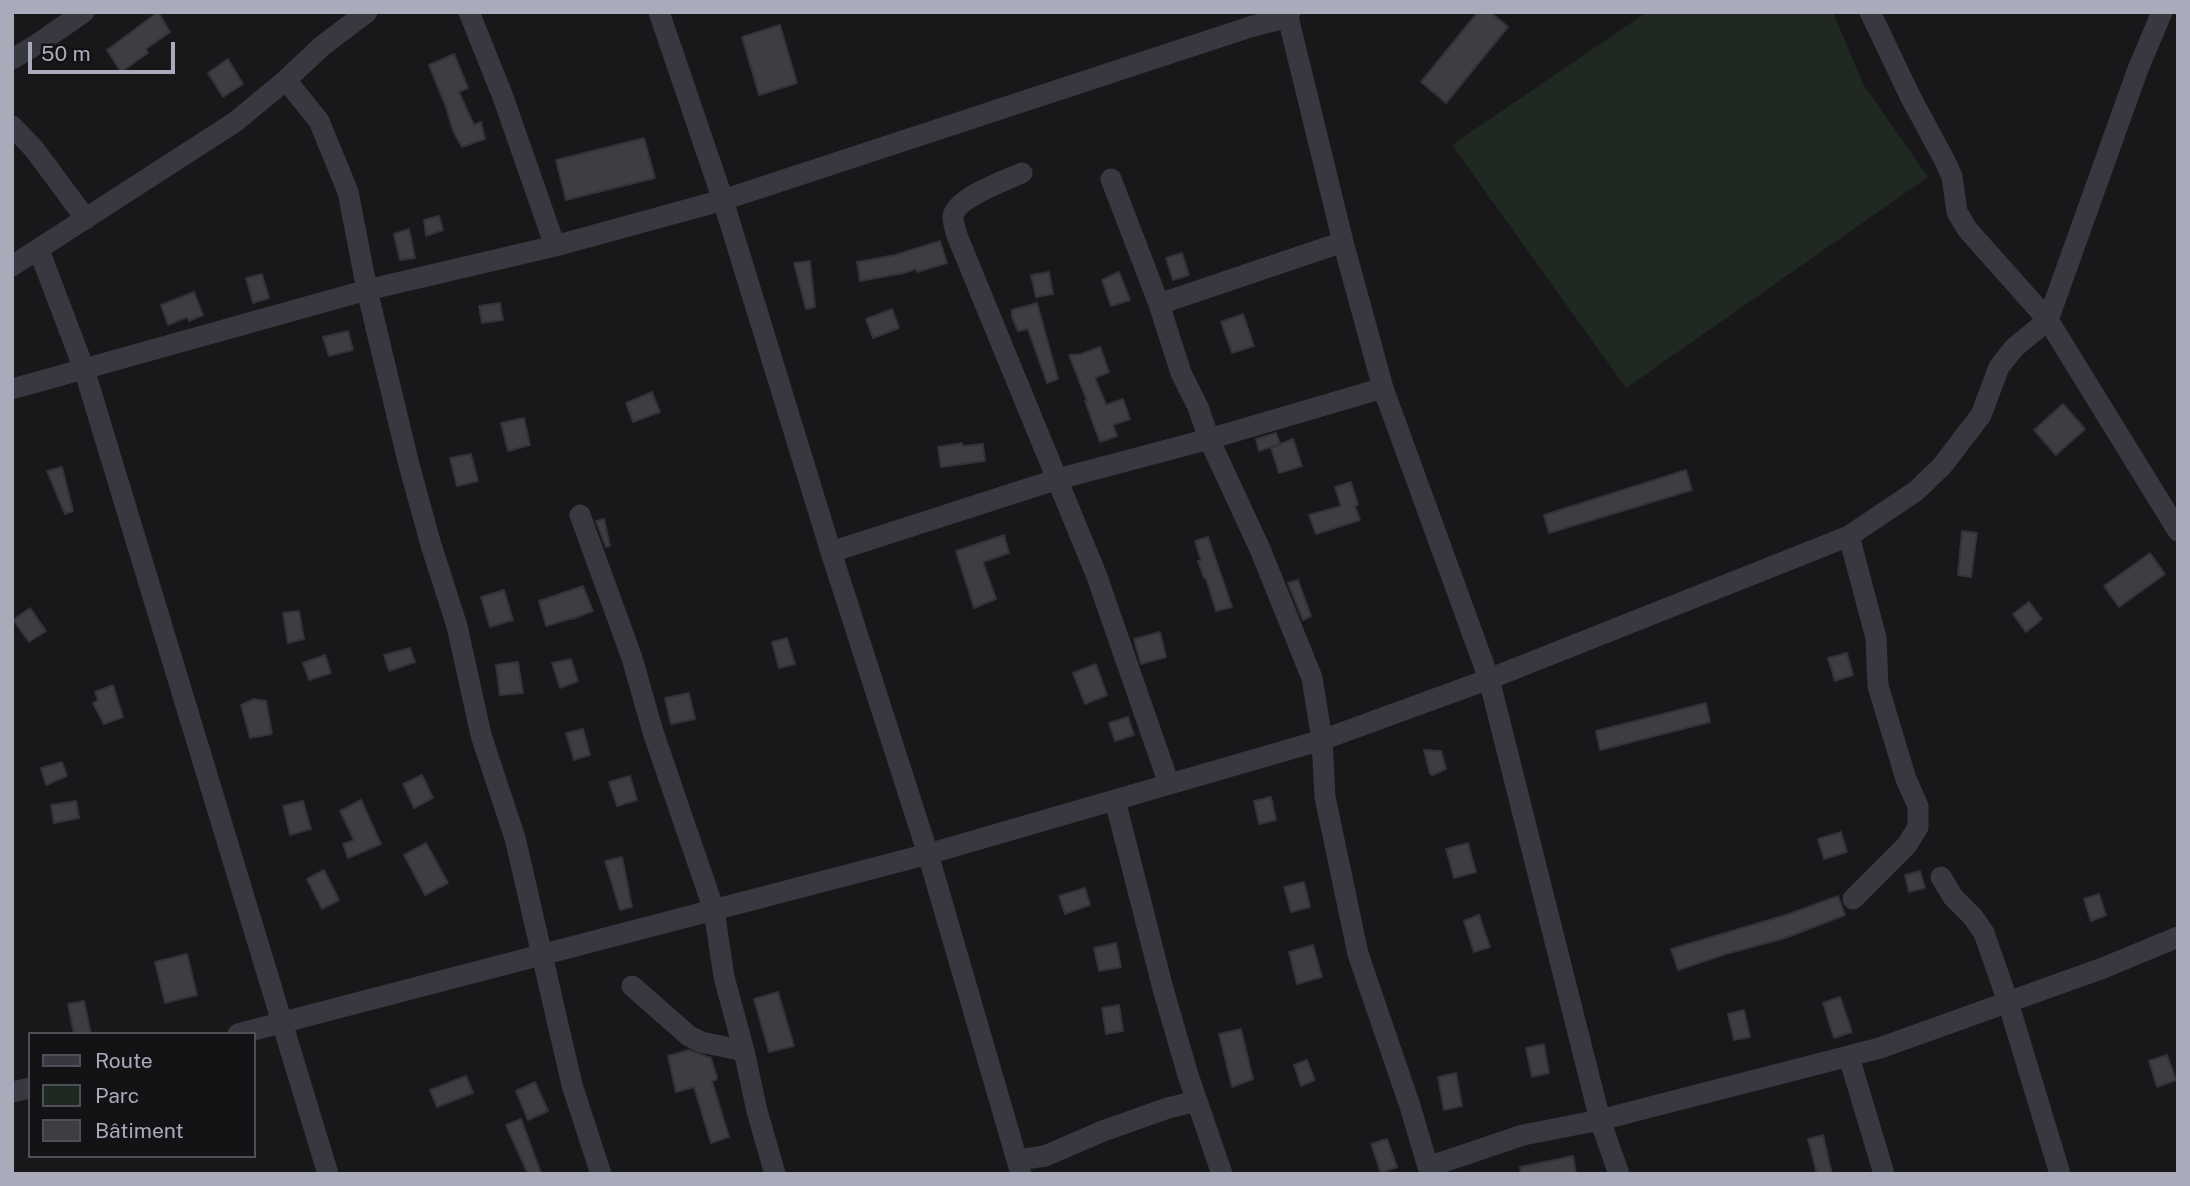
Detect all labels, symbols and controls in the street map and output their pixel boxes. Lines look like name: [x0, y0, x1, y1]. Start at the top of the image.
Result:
scale bar: [32, 28, 178, 72]
text: 50 m: [41, 41, 91, 66]
legend: [28, 1032, 256, 1158]
text: Route: [95, 1048, 153, 1073]
text: Parc: [95, 1083, 139, 1108]
text: Bâtiment: [95, 1118, 184, 1143]

